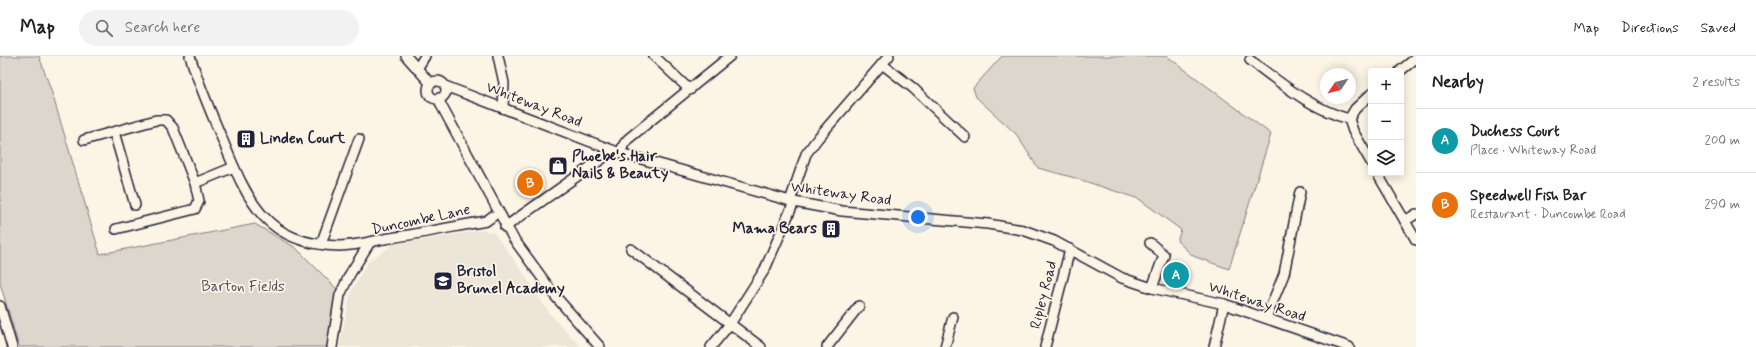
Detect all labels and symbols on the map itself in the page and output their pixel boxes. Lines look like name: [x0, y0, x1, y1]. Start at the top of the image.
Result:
north arrow: [1320, 68, 1356, 104]
street label: Whiteway Road: [483, 78, 585, 133]
building icon: Linden Court: [235, 128, 257, 150]
place label: Linden Court: [260, 129, 346, 149]
place label: Phoebe's Hair Nails & Beauty: [572, 147, 669, 184]
shop icon: Phoebe's Hair Nails & Beauty: [547, 155, 569, 177]
pin: B: [517, 168, 543, 198]
street label: Whiteway Road: [790, 177, 893, 211]
street label: Duncombe Lane: [370, 200, 472, 240]
your location: [908, 207, 928, 227]
building icon: Mama Bears: [820, 218, 842, 240]
place label: Mama Bears: [733, 219, 817, 239]
street label: Ripley Road: [1026, 259, 1062, 331]
pin: A: [1163, 260, 1189, 290]
place label: Bristol Brunel Academy: [457, 262, 565, 299]
school or university icon: Bristol Brunel Academy: [432, 270, 454, 292]
park label: Barton Fields: [201, 277, 285, 297]
street label: Whiteway Road: [1206, 277, 1308, 327]

